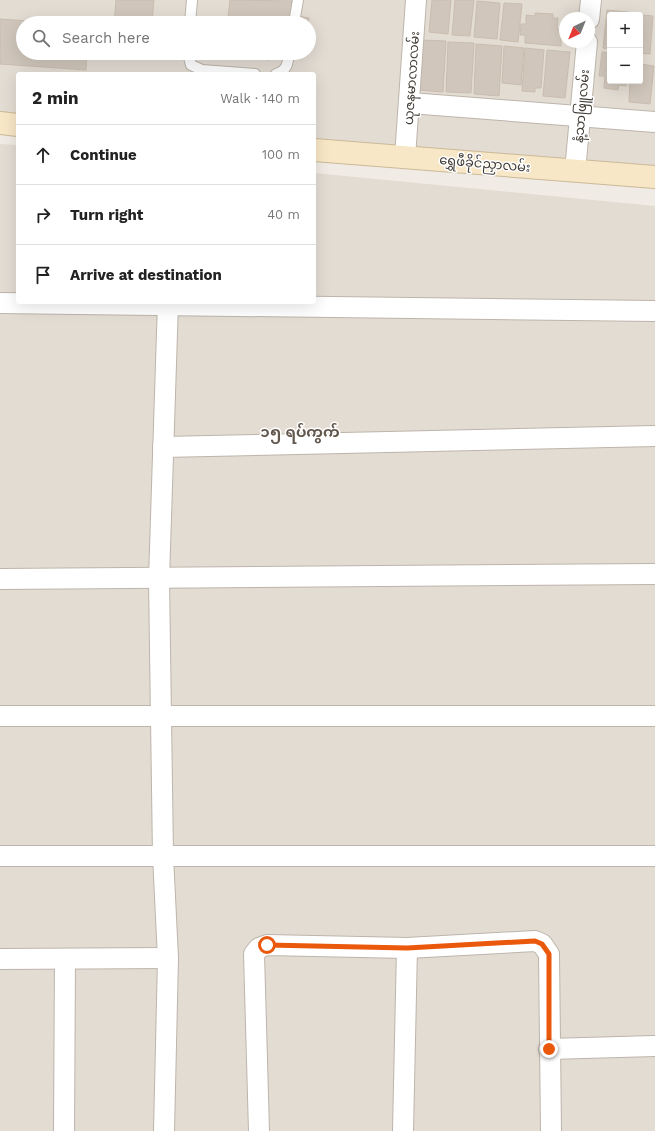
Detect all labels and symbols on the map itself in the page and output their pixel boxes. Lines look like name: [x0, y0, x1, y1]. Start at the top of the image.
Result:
north arrow: [559, 12, 595, 48]
street label: ယုဇနမာလာလမ်း: [400, 30, 425, 126]
street label: နံ့သာဖြူလမ်း: [570, 69, 595, 144]
street label: ရွှေဖီခိုင်ညှာလမ်း: [439, 151, 531, 178]
district label: ၁၅ ရပ်ကွက်: [260, 422, 340, 444]
route start: [258, 936, 276, 954]
route end: [540, 1040, 558, 1058]

